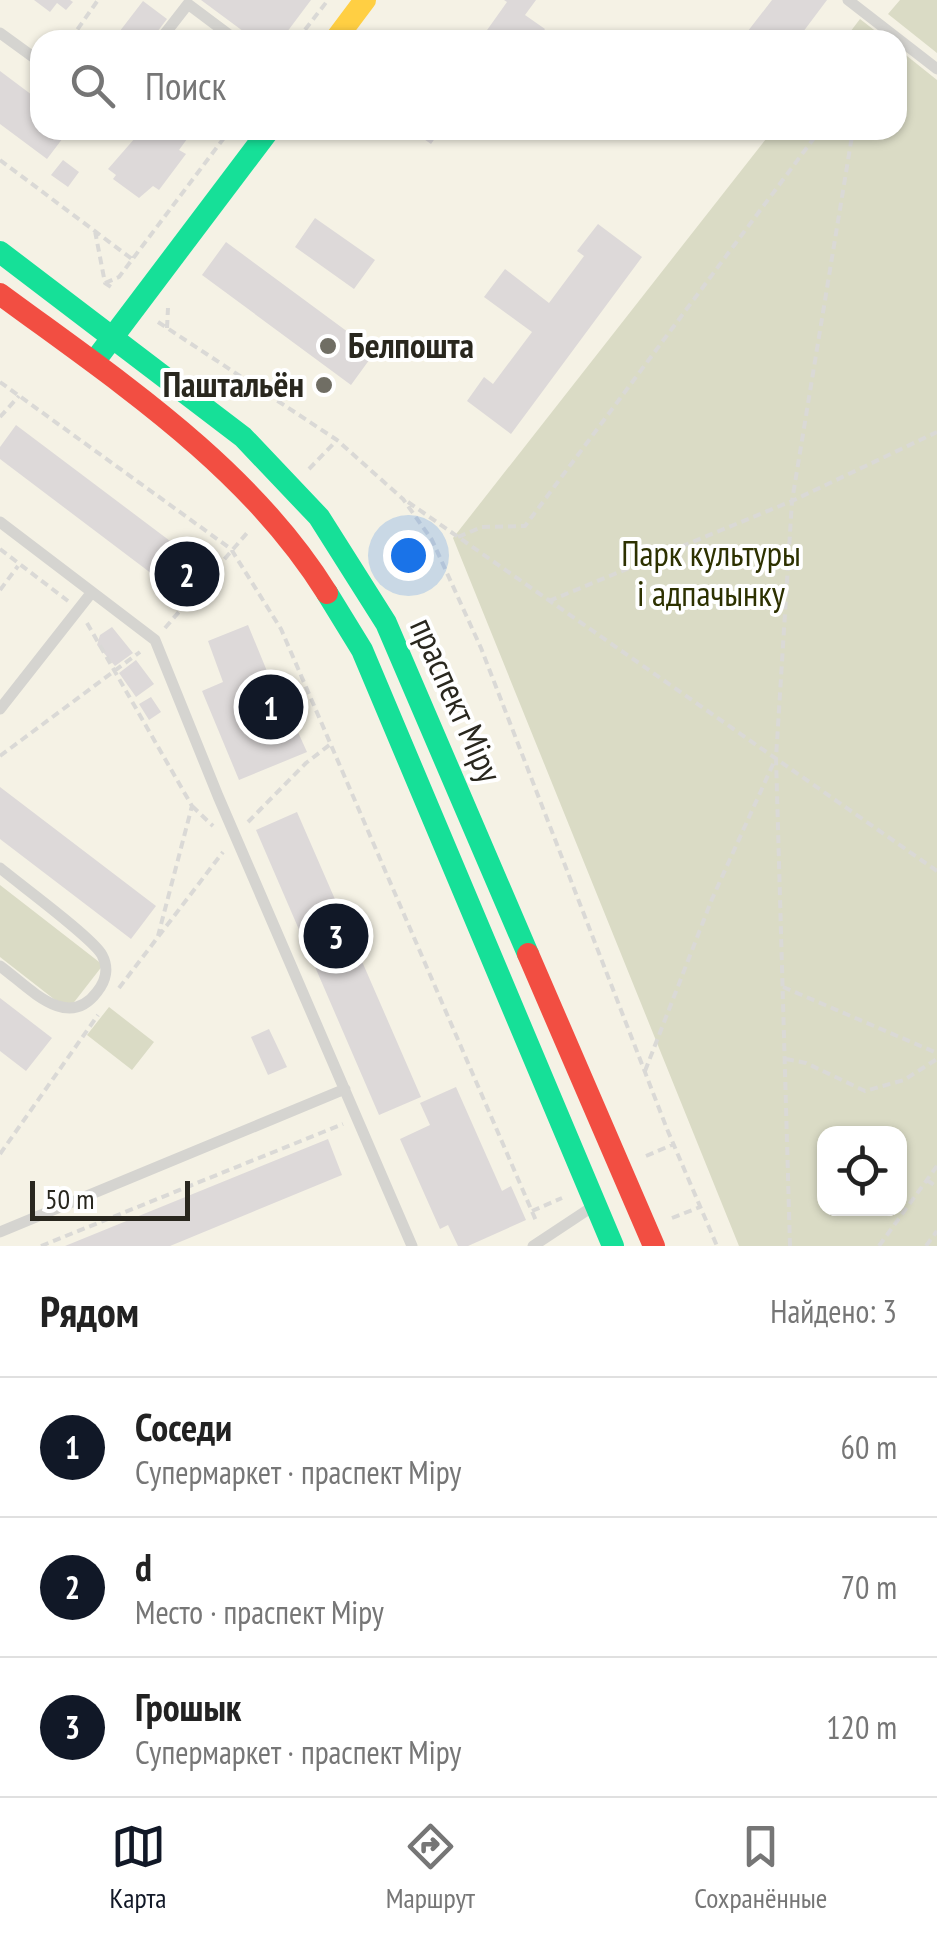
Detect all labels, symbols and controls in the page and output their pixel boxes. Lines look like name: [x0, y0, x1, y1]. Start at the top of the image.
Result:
search box: [30, 30, 907, 140]
icon: search: [65, 58, 120, 113]
text: Поиск: [145, 61, 226, 110]
place label: Белпошта: [348, 322, 474, 368]
marker: Белпошта: [317, 335, 339, 357]
place label: Паштальён: [163, 361, 304, 407]
marker: Паштальён: [313, 374, 335, 396]
your location: [383, 530, 434, 581]
park label: Парк культуры і адпачынку: [621, 530, 801, 616]
pin: 2: [154, 536, 220, 612]
street label: праспект Міру: [400, 610, 514, 790]
pin: 1: [238, 670, 304, 744]
pin: 3: [304, 898, 368, 974]
map controls: [817, 1126, 907, 1216]
button: locate: [817, 1126, 907, 1216]
scale bar: [30, 1176, 190, 1220]
text: 50 m: [45, 1180, 94, 1217]
text: Рядом: [40, 1284, 139, 1339]
text: Найдено: 3: [770, 1290, 897, 1332]
text: Соседи: [135, 1402, 232, 1451]
text: 1: [65, 1426, 80, 1468]
text: 60 m: [841, 1426, 897, 1468]
text: Супермаркет · праспект Міру: [135, 1451, 461, 1493]
text: d: [135, 1542, 152, 1591]
text: 2: [65, 1566, 80, 1608]
text: 70 m: [841, 1566, 897, 1608]
text: Место · праспект Міру: [135, 1591, 384, 1633]
text: Грошык: [135, 1682, 241, 1731]
text: 3: [65, 1706, 80, 1748]
text: 120 m: [826, 1706, 897, 1748]
text: Супермаркет · праспект Міру: [135, 1731, 461, 1773]
tab: Карта: [110, 1819, 167, 1916]
tab: Маршрут: [386, 1819, 475, 1916]
tab: Сохранённые: [694, 1819, 827, 1916]

